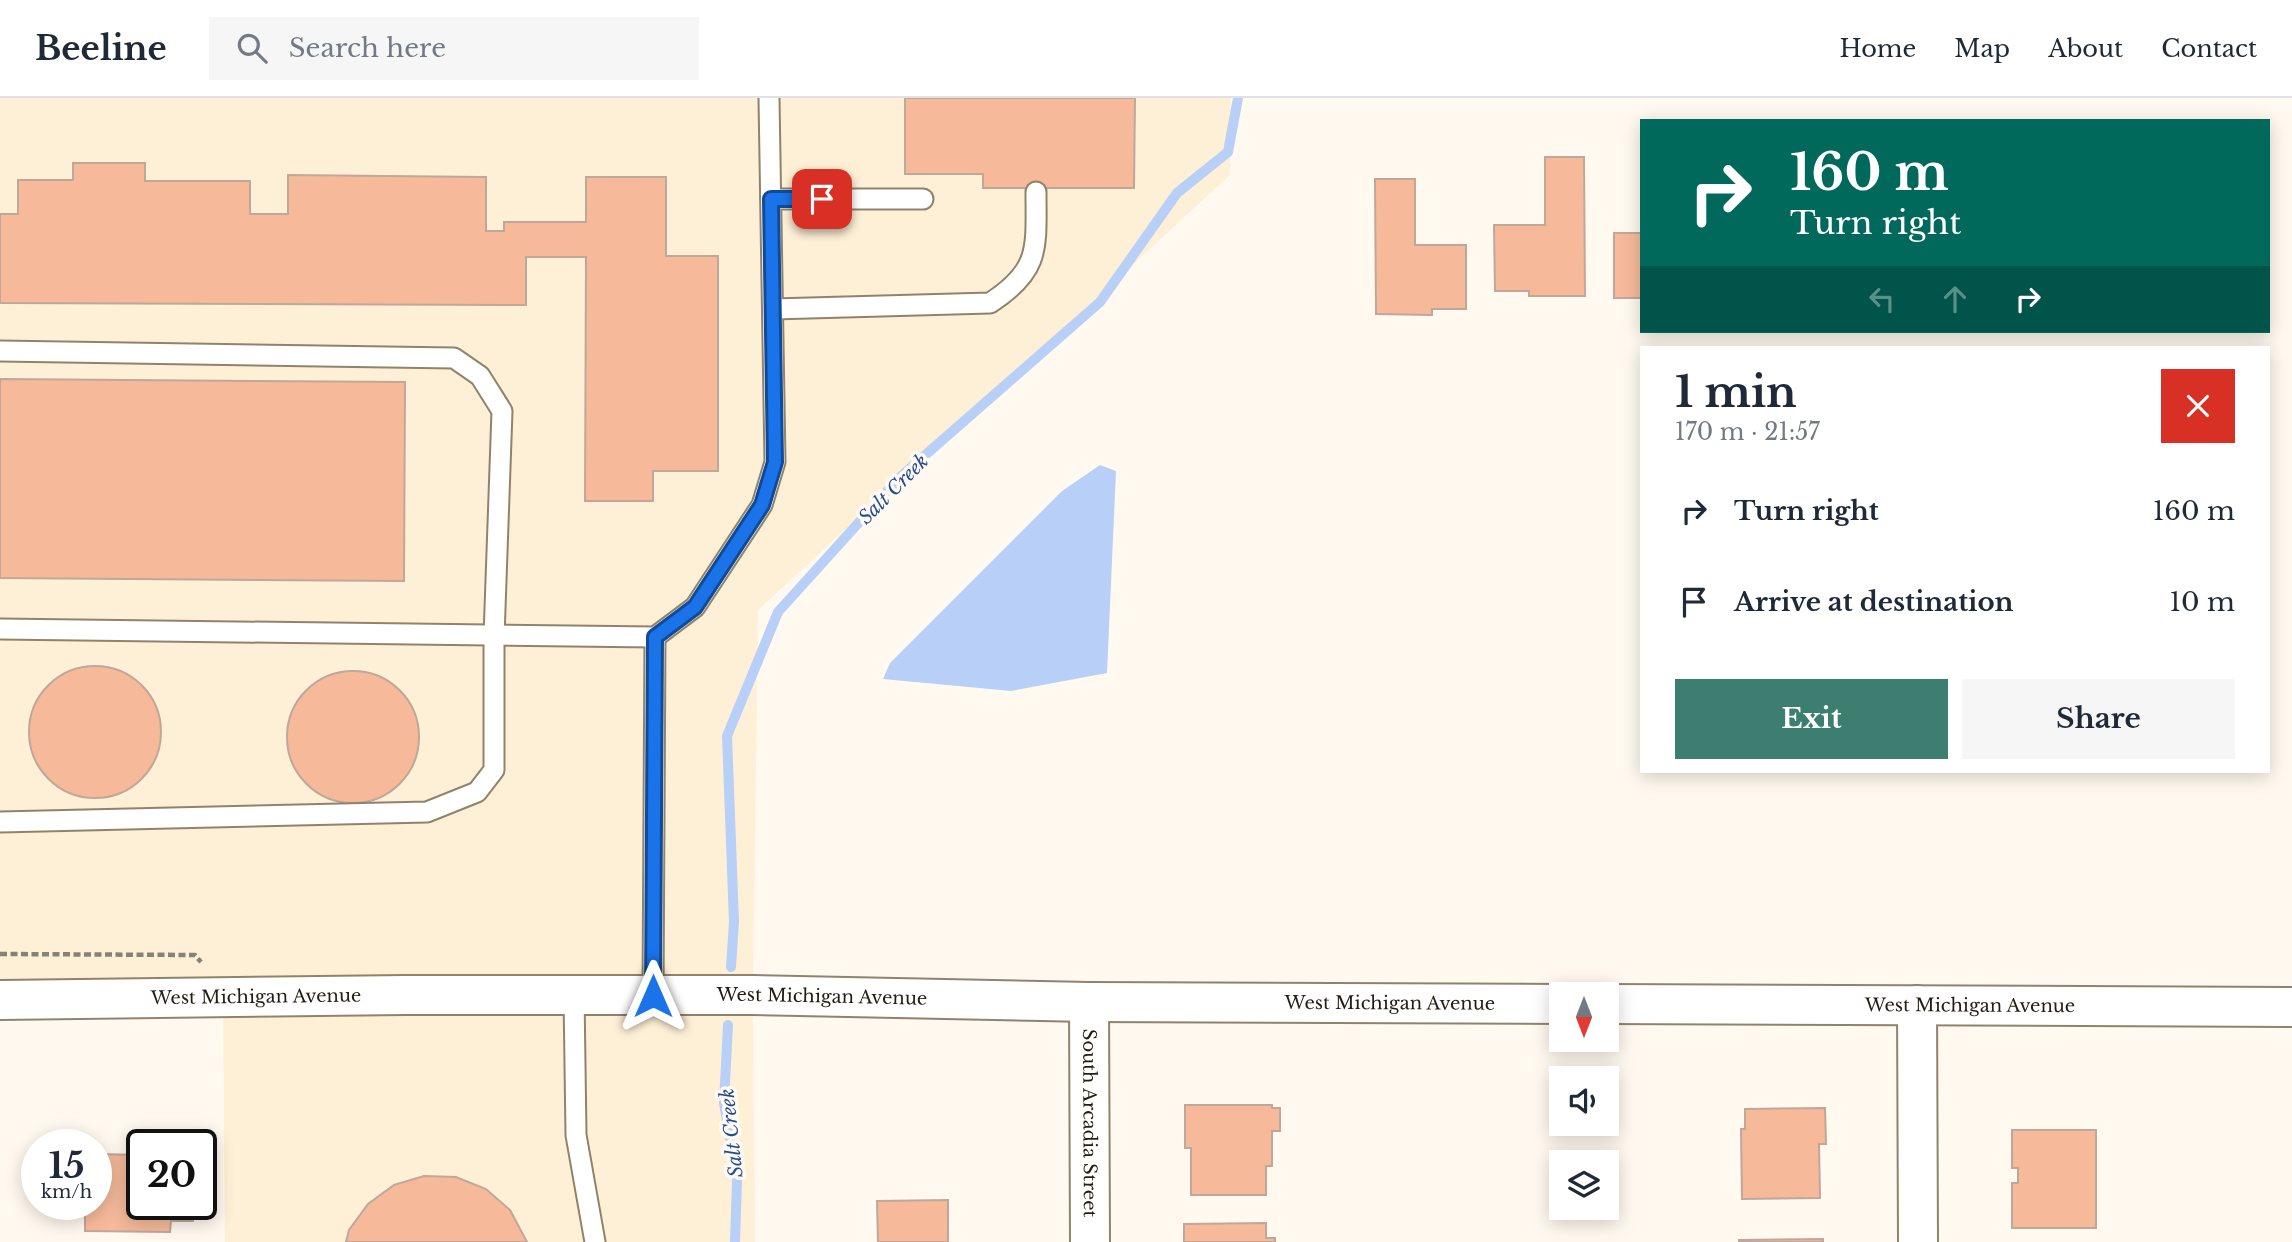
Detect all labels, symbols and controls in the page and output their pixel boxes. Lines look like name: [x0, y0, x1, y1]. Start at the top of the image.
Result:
search box: [209, 17, 699, 80]
text: Beeline: [35, 28, 167, 69]
icon: search: [233, 29, 271, 67]
text: Search here: [289, 32, 446, 64]
text: Home: [1840, 34, 1916, 63]
text: Map: [1954, 34, 2010, 63]
text: About: [2048, 34, 2123, 63]
text: Contact: [2161, 34, 2257, 63]
text: 160 m: [1790, 142, 1949, 203]
icon: right: [1675, 147, 1766, 238]
pin: [792, 169, 852, 229]
icon: arrive: [803, 180, 841, 218]
text: Turn right: [1790, 203, 1961, 243]
icon: left: [1863, 280, 1901, 318]
icon: ahead: [1936, 280, 1974, 318]
icon: right: [2009, 280, 2047, 318]
text: 1 min: [1675, 366, 1797, 418]
button: close: [2161, 369, 2235, 443]
text: 170 m · 21:57: [1675, 418, 1820, 446]
water label: Salt Creek: [854, 450, 933, 529]
icon: right: [1675, 492, 1713, 530]
text: Turn right: [1734, 495, 1879, 527]
text: 160 m: [2153, 495, 2235, 527]
icon: arrive: [1675, 583, 1713, 621]
text: Arrive at destination: [1734, 586, 2014, 618]
text: 10 m: [2169, 586, 2235, 618]
button: Exit: [1675, 679, 1948, 759]
button: Share: [1962, 679, 2235, 759]
position arrow: [616, 959, 690, 1033]
north arrow: [1549, 982, 1619, 1052]
map controls: [1549, 982, 1619, 1220]
street label: West Michigan Avenue: [716, 984, 927, 1010]
street label: West Michigan Avenue: [150, 985, 361, 1009]
street label: West Michigan Avenue: [1284, 992, 1495, 1015]
street label: West Michigan Avenue: [1864, 994, 2075, 1017]
street label: South Arcadia Street: [1078, 1029, 1101, 1217]
button: sound: [1549, 1066, 1619, 1136]
water label: Salt Creek: [715, 1087, 748, 1179]
speed limit sign: 20: [126, 1129, 217, 1220]
text: 15: [48, 1144, 85, 1187]
button: layers: [1549, 1150, 1619, 1220]
text: km/h: [41, 1181, 92, 1203]

